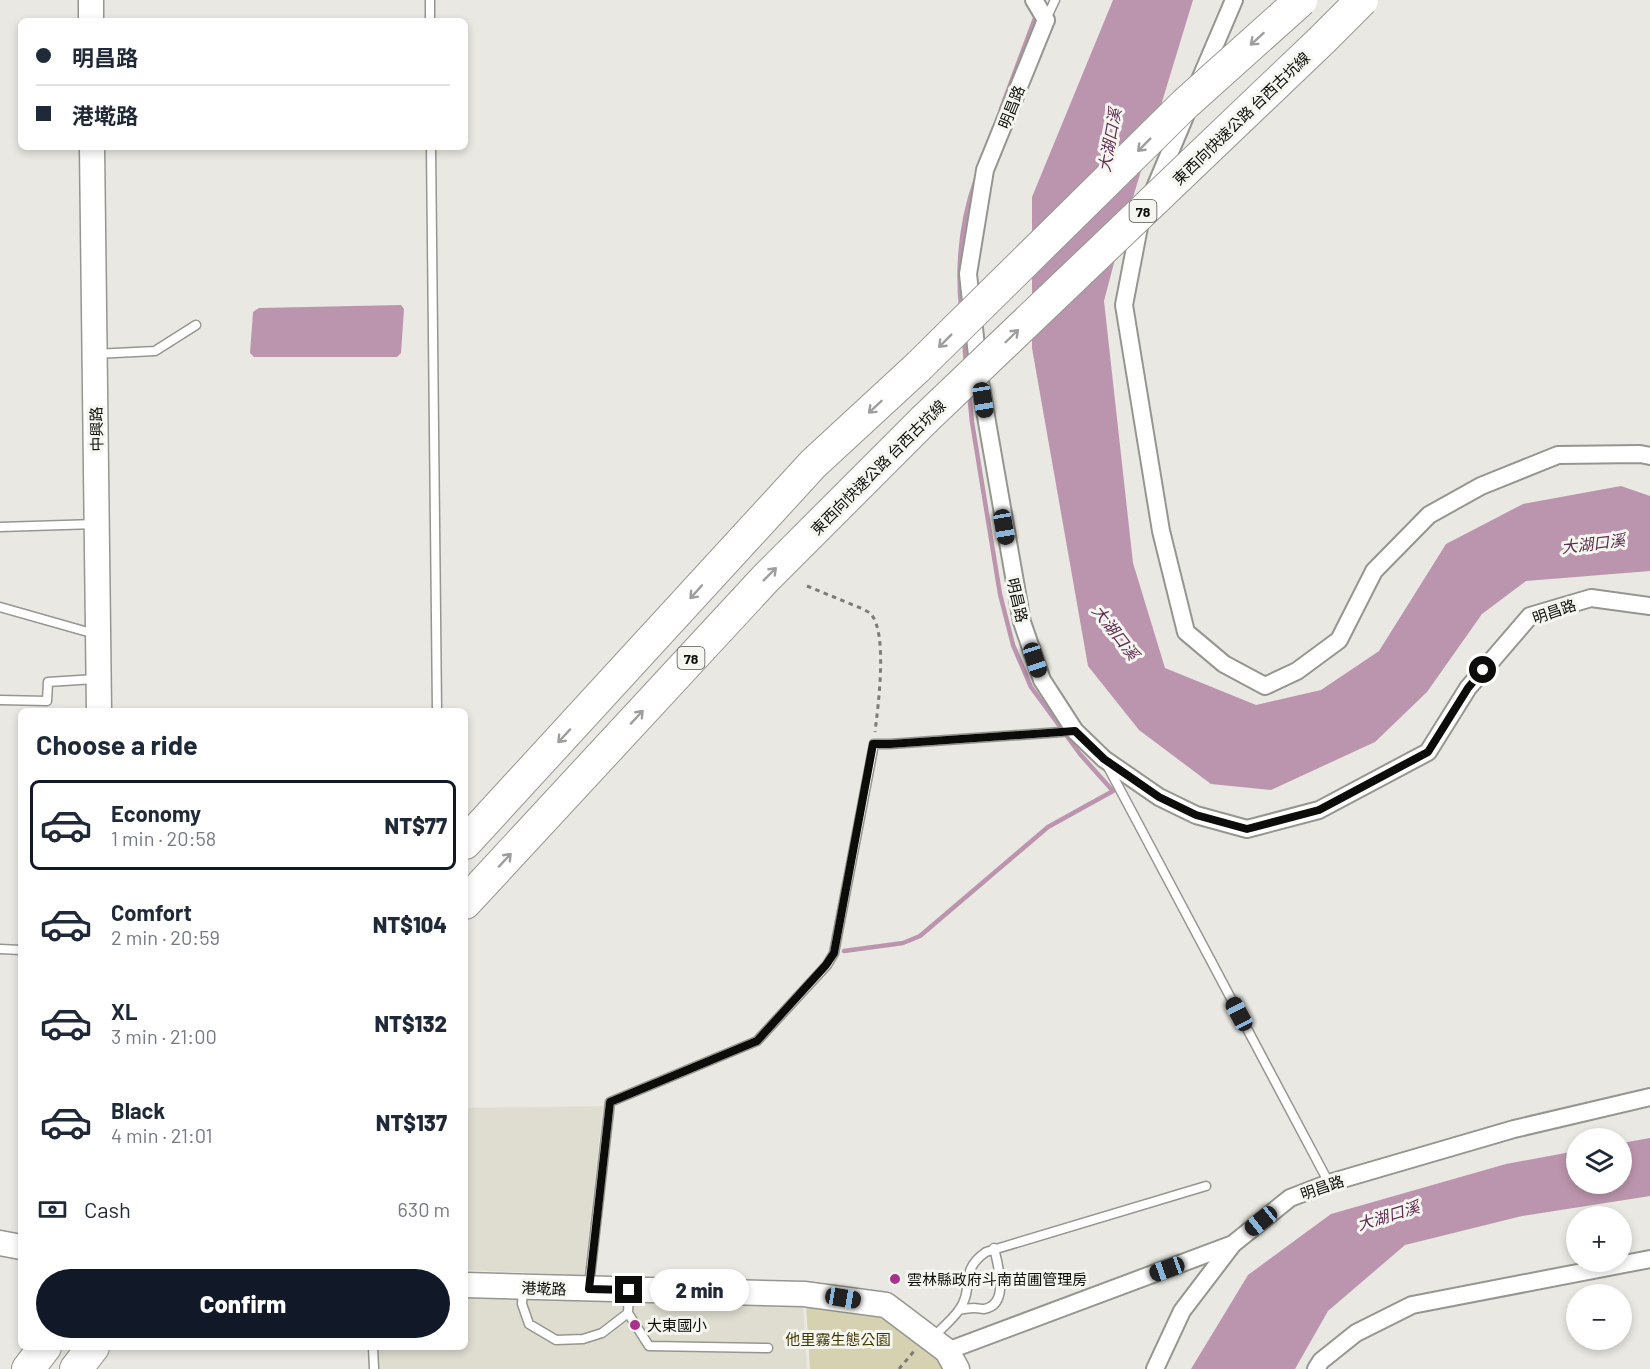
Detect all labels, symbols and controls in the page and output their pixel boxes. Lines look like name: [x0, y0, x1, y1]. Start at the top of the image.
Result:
one-way arrow: [1250, 32, 1265, 46]
text: 明昌路: [72, 44, 138, 70]
street label: 東西向快速公路 台西古坑線: [1169, 48, 1313, 188]
street label: 明昌路: [994, 83, 1028, 131]
text: 港墘路: [72, 102, 138, 128]
water label: 大湖口溪: [1094, 105, 1124, 173]
one-way arrow: [1136, 138, 1151, 153]
road number: 78: [1130, 200, 1156, 222]
one-way arrow: [1004, 329, 1019, 343]
one-way arrow: [937, 334, 952, 348]
car: [971, 381, 995, 419]
street label: 東西向快速公路 台西古坑線: [807, 396, 949, 538]
one-way arrow: [868, 400, 883, 414]
street label: 中興路: [87, 406, 105, 452]
car: [992, 508, 1016, 546]
water label: 大湖口溪: [1560, 529, 1628, 556]
one-way arrow: [762, 567, 777, 582]
street label: 明昌路: [1004, 576, 1032, 624]
one-way arrow: [689, 585, 703, 600]
street label: 明昌路: [1530, 595, 1578, 627]
water label: 大湖口溪: [1089, 601, 1144, 665]
car: [1021, 640, 1049, 680]
road number: 78: [678, 647, 704, 669]
route start: [1469, 656, 1496, 683]
one-way arrow: [630, 710, 644, 725]
text: Choose a ride: [36, 728, 198, 760]
one-way arrow: [556, 728, 571, 743]
icon: car: [39, 798, 93, 852]
text: Economy: [111, 800, 201, 826]
text: NT$77: [385, 812, 447, 838]
text: 1 min · 20:58: [111, 826, 216, 850]
one-way arrow: [498, 853, 512, 868]
icon: car: [39, 897, 93, 951]
text: Comfort: [111, 899, 192, 925]
text: NT$104: [373, 911, 447, 937]
text: 2 min · 20:59: [111, 925, 220, 949]
car: [1223, 994, 1255, 1034]
icon: car: [39, 996, 93, 1050]
text: XL: [111, 998, 137, 1024]
text: NT$132: [374, 1010, 447, 1036]
text: 3 min · 21:00: [111, 1024, 217, 1048]
icon: car: [39, 1095, 93, 1149]
text: Black: [111, 1097, 165, 1123]
text: NT$137: [376, 1109, 447, 1135]
text: 4 min · 21:01: [111, 1123, 213, 1147]
map controls: [1566, 1128, 1632, 1350]
button: layers: [1566, 1128, 1632, 1194]
street label: 明昌路: [1298, 1171, 1346, 1203]
icon: cash: [36, 1193, 69, 1226]
text: Cash: [84, 1196, 131, 1222]
water label: 大湖口溪: [1355, 1196, 1423, 1233]
text: 630 m: [398, 1197, 450, 1221]
car: [1241, 1203, 1281, 1239]
button: +: [1566, 1206, 1632, 1272]
car: [1147, 1254, 1187, 1284]
button: Confirm: [36, 1269, 450, 1338]
callout: 2 min: [650, 1269, 749, 1311]
place label: 雲林縣政府斗南苗圃管理房: [907, 1270, 1087, 1288]
marker: 雲林縣政府斗南苗圃管理房: [888, 1272, 902, 1286]
route end: [615, 1276, 642, 1303]
street label: 港墘路: [521, 1278, 567, 1298]
text: 2 min: [675, 1278, 724, 1302]
button: −: [1566, 1284, 1632, 1350]
car: [824, 1286, 862, 1310]
place label: 大東國小: [647, 1316, 707, 1334]
marker: 大東國小: [628, 1318, 642, 1332]
park label: 他里霧生態公園: [785, 1330, 891, 1348]

